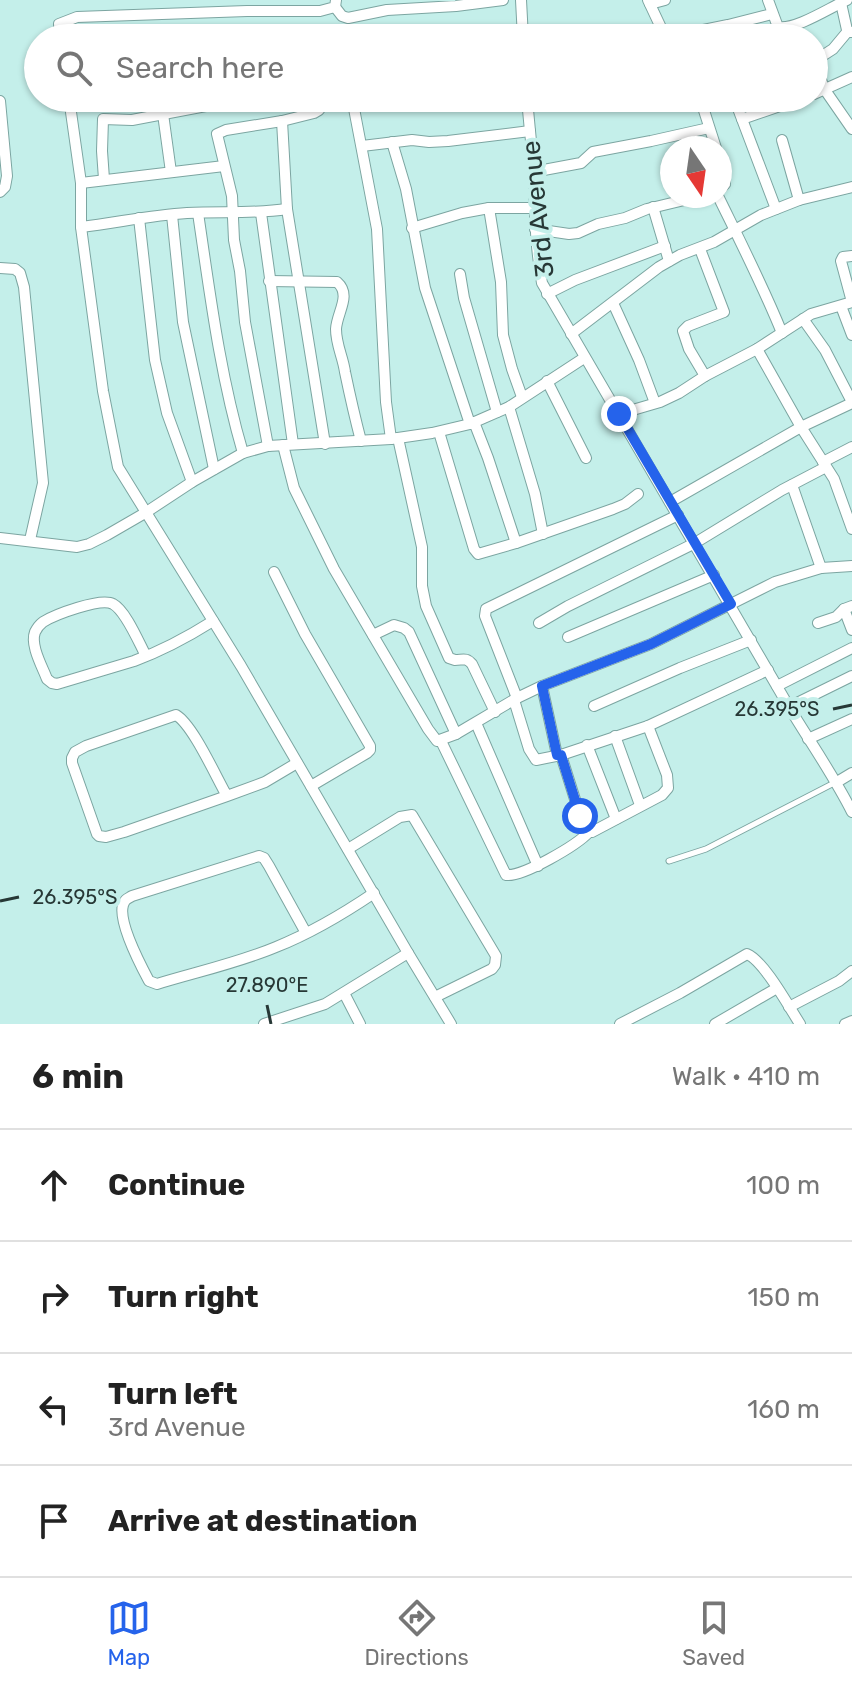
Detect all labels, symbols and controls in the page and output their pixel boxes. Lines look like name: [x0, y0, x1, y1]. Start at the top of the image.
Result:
search box: [24, 24, 828, 112]
icon: search: [52, 46, 96, 90]
text: Search here: [116, 50, 284, 86]
north arrow: [660, 136, 732, 208]
street label: 3rd Avenue: [515, 139, 561, 279]
route end: [601, 396, 637, 432]
text: 26.395°S: [735, 697, 819, 721]
route start: [562, 798, 598, 834]
text: 26.395°S: [33, 885, 117, 909]
text: 27.890°E: [226, 973, 308, 997]
text: 6 min: [32, 1056, 124, 1097]
text: Walk · 410 m: [672, 1061, 820, 1092]
icon: ahead: [32, 1163, 76, 1207]
text: Continue: [108, 1167, 245, 1203]
text: 100 m: [746, 1170, 820, 1201]
icon: right: [32, 1275, 76, 1319]
text: Turn right: [108, 1279, 259, 1315]
text: 150 m: [747, 1282, 820, 1313]
text: Turn left: [108, 1376, 238, 1412]
icon: left: [32, 1387, 76, 1431]
text: 160 m: [747, 1394, 820, 1425]
text: 3rd Avenue: [108, 1412, 245, 1443]
icon: arrive: [32, 1499, 76, 1543]
text: Arrive at destination: [108, 1503, 418, 1539]
tab: Map: [107, 1596, 151, 1671]
tab: Directions: [364, 1596, 469, 1671]
tab: Saved: [682, 1596, 745, 1671]

